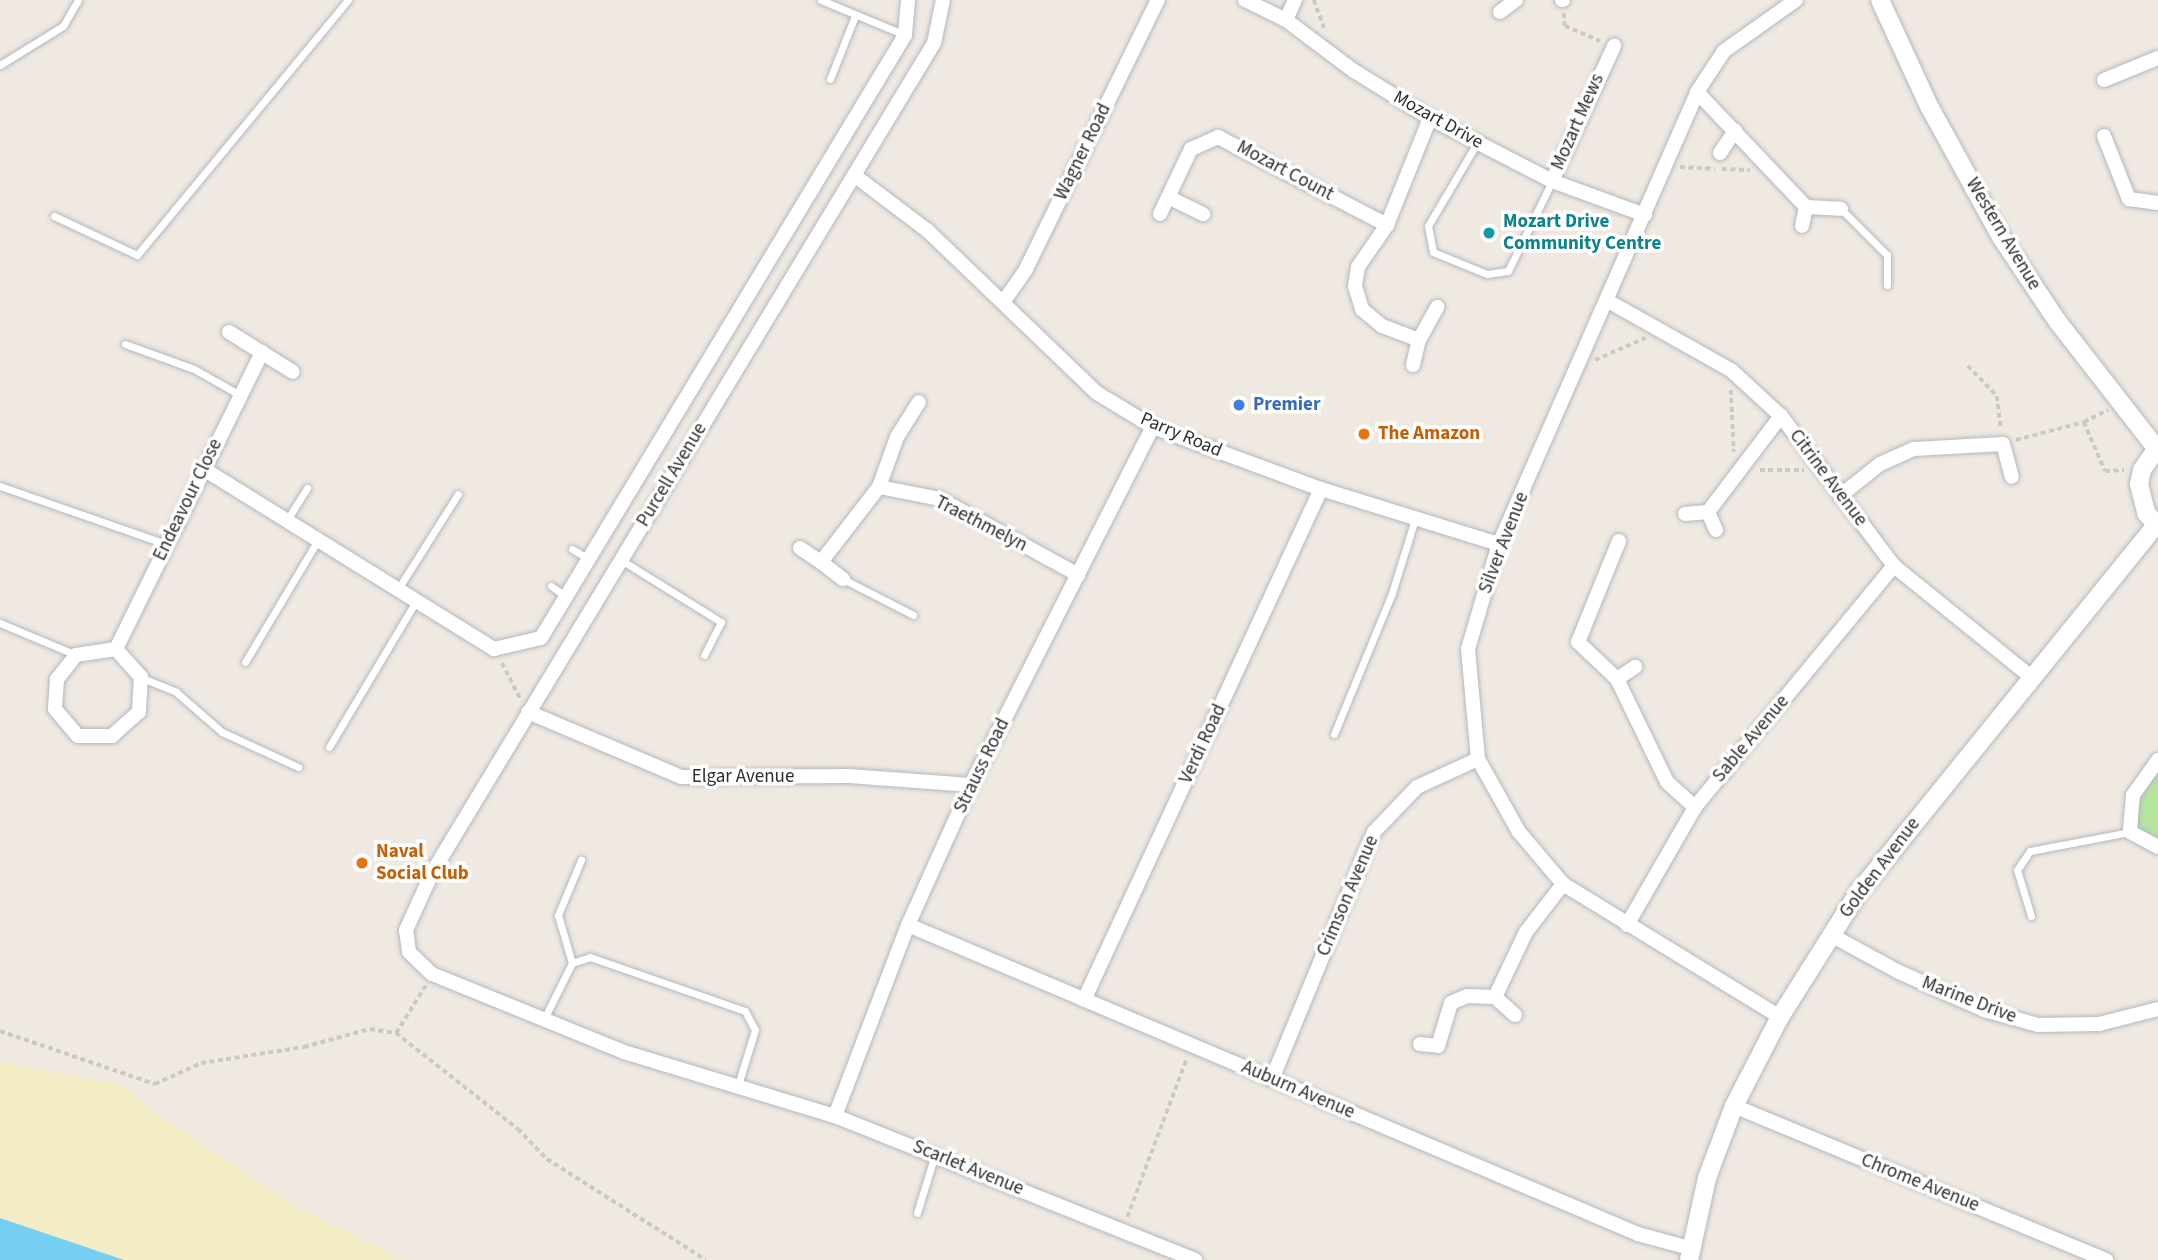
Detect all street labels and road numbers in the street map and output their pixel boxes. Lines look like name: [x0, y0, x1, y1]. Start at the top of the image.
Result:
street label: Mozart Mews: [1547, 70, 1609, 174]
street label: Mozart Drive: [1389, 86, 1487, 154]
street label: Wagner Road: [1050, 100, 1116, 204]
street label: Mozart Count: [1233, 136, 1337, 206]
street label: Western Avenue: [1961, 174, 2045, 294]
street label: Parry Road: [1137, 408, 1225, 462]
street label: Purcell Avenue: [632, 419, 712, 531]
street label: Citrine Avenue: [1784, 425, 1872, 531]
street label: Endeavour Close: [149, 435, 227, 565]
street label: Silver Avenue: [1474, 489, 1534, 597]
street label: Traethmelyn: [931, 491, 1031, 557]
street label: Sable Avenue: [1708, 691, 1794, 787]
street label: Verdi Road: [1175, 701, 1231, 787]
street label: Strauss Road: [949, 715, 1015, 817]
street label: Elgar Avenue: [692, 766, 794, 788]
street label: Golden Avenue: [1835, 813, 1925, 923]
street label: Crimson Avenue: [1312, 832, 1384, 960]
street label: Marine Drive: [1918, 972, 2020, 1028]
street label: Auburn Avenue: [1238, 1056, 1358, 1124]
street label: Scarlet Avenue: [909, 1135, 1027, 1201]
street label: Chrome Avenue: [1858, 1149, 1982, 1217]

